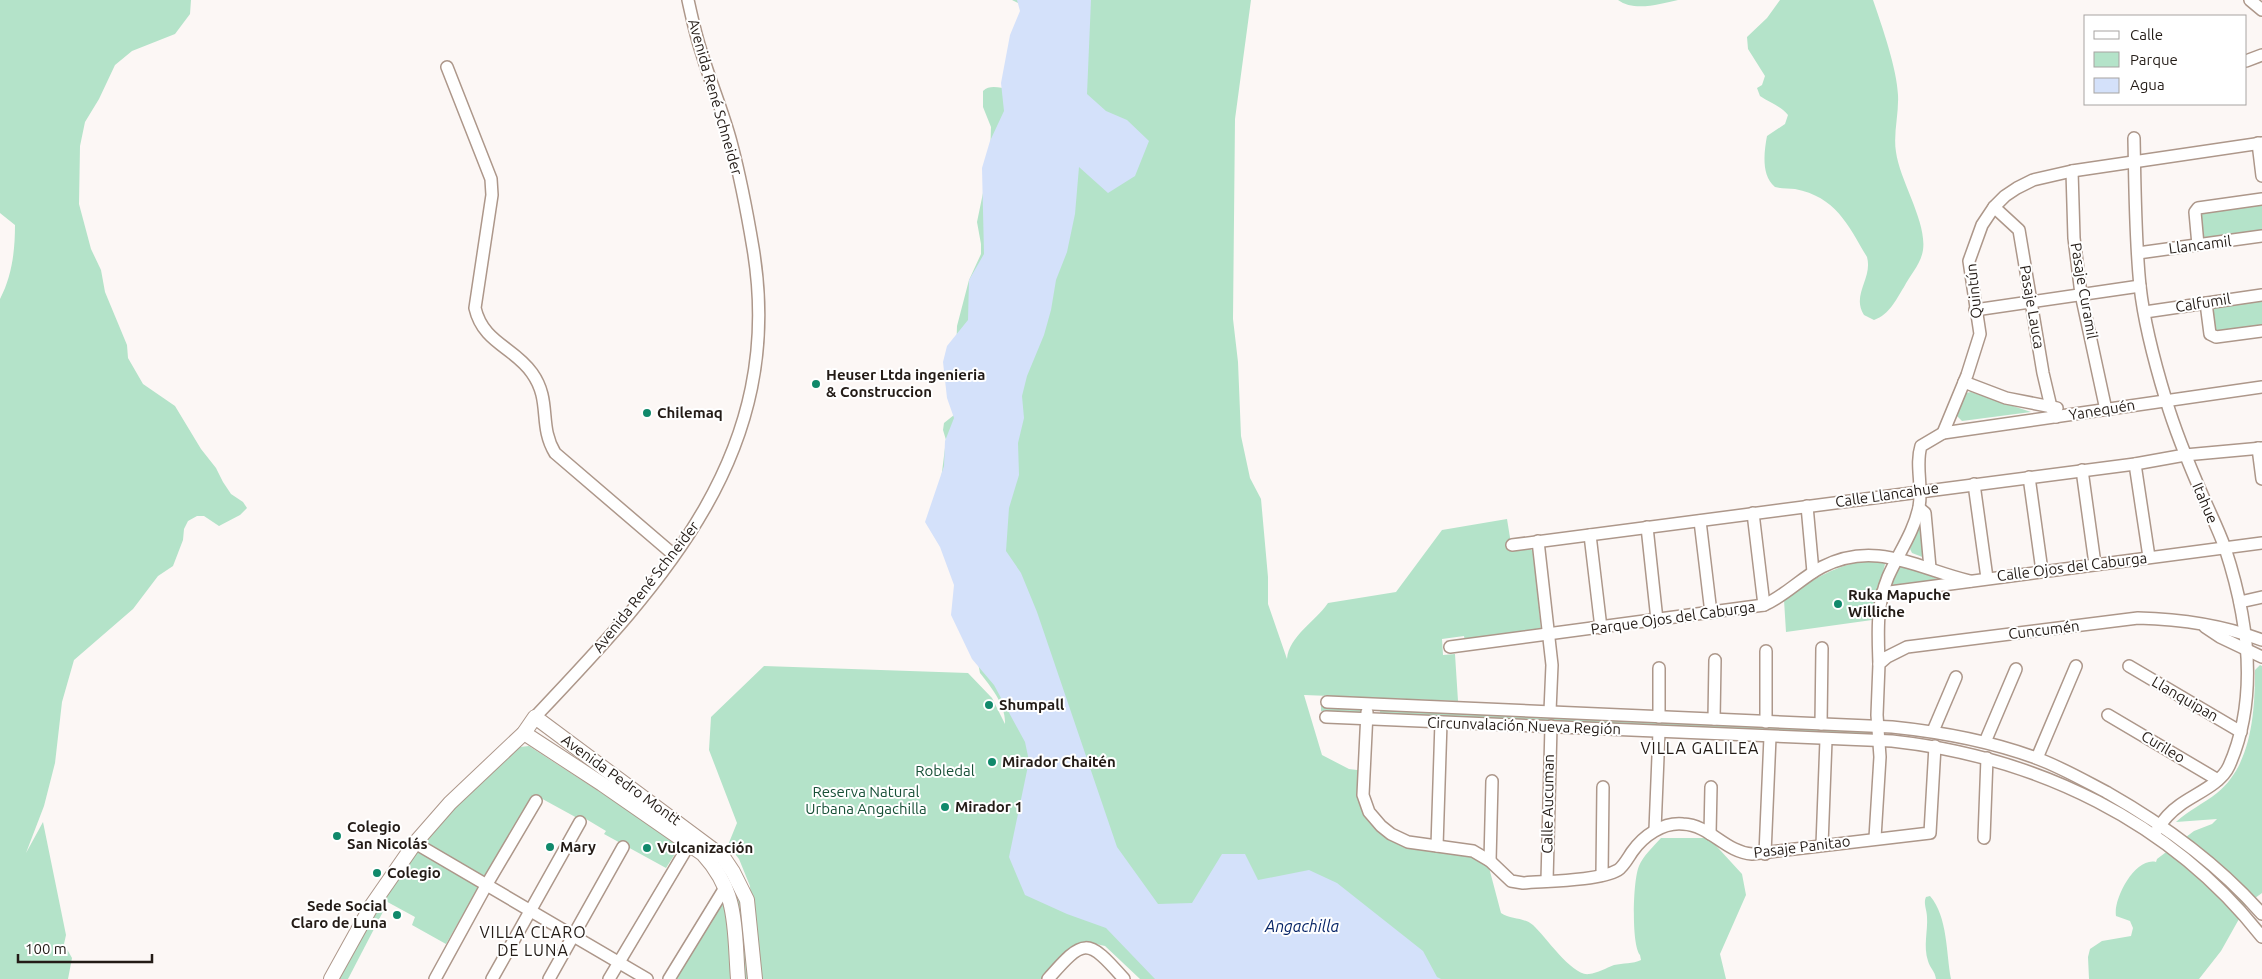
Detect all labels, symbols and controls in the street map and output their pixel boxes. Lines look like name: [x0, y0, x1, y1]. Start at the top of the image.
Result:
legend: [2084, 15, 2247, 105]
street label: Avenida René Schneider: [685, 17, 746, 177]
text: Calle: [2130, 26, 2163, 43]
text: Parque: [2130, 51, 2178, 68]
text: Agua: [2130, 76, 2165, 93]
street label: Llancamil: [2168, 232, 2232, 257]
street label: Pasaje Curamil: [2068, 241, 2101, 341]
street label: Quintún: [1962, 263, 1985, 320]
street label: Pasaje Lauca: [2017, 264, 2048, 350]
street label: Calfumil: [2174, 290, 2232, 315]
place label: Heuser Ltda ingenieria & Construccion: [826, 366, 985, 400]
marker: Heuser Ltda ingenieria & Construccion: [810, 378, 822, 390]
street label: Yanequén: [2068, 396, 2136, 423]
place label: Chilemaq: [657, 404, 723, 421]
marker: Chilemaq: [641, 407, 653, 419]
street label: Calle Llancahue: [1834, 479, 1940, 510]
street label: Itahue: [2189, 480, 2222, 526]
street label: Avenida René Schneider: [589, 517, 702, 656]
street label: Calle Ojos del Caburga: [1996, 549, 2148, 584]
place label: Ruka Mapuche Williche: [1848, 586, 1951, 620]
street label: Parque Ojos del Caburga: [1590, 598, 1756, 637]
marker: Ruka Mapuche Williche: [1832, 598, 1844, 610]
street label: Cuncumén: [2007, 617, 2080, 642]
street label: Llanquipan: [2149, 673, 2222, 724]
place label: Shumpall: [999, 696, 1065, 713]
marker: Shumpall: [983, 699, 995, 711]
street label: Circunvalación Nueva Región: [1427, 714, 1621, 737]
street label: Curileo: [2138, 727, 2188, 766]
street label: Avenida Pedro Montt: [558, 731, 684, 829]
district label: VILLA GALILEA: [1640, 739, 1760, 757]
place label: Mirador Chaitén: [1002, 753, 1116, 770]
street label: Calle Aucuman: [1538, 754, 1557, 854]
marker: Mirador Chaitén: [986, 756, 998, 768]
park label: Robledal: [915, 762, 975, 779]
park label: Reserva Natural Urbana Angachilla: [805, 783, 927, 817]
place label: Mirador 1: [955, 798, 1023, 815]
marker: Mirador 1: [939, 801, 951, 813]
place label: Colegio San Nicolás: [347, 818, 428, 852]
marker: Colegio San Nicolás: [331, 830, 343, 842]
street label: Pasaje Panitao: [1753, 832, 1851, 861]
place label: Mary: [560, 838, 596, 855]
place label: Vulcanización: [657, 839, 753, 856]
marker: Mary: [544, 841, 556, 853]
marker: Vulcanización: [641, 842, 653, 854]
place label: Colegio: [387, 864, 441, 881]
marker: Colegio: [371, 867, 383, 879]
place label: Sede Social Claro de Luna: [291, 897, 387, 931]
marker: Sede Social Claro de Luna: [391, 909, 403, 921]
water label: Angachilla: [1264, 917, 1339, 935]
district label: VILLA CLARO DE LUNA: [479, 923, 587, 959]
scale bar: [18, 932, 151, 964]
text: 100 m: [25, 940, 67, 957]

